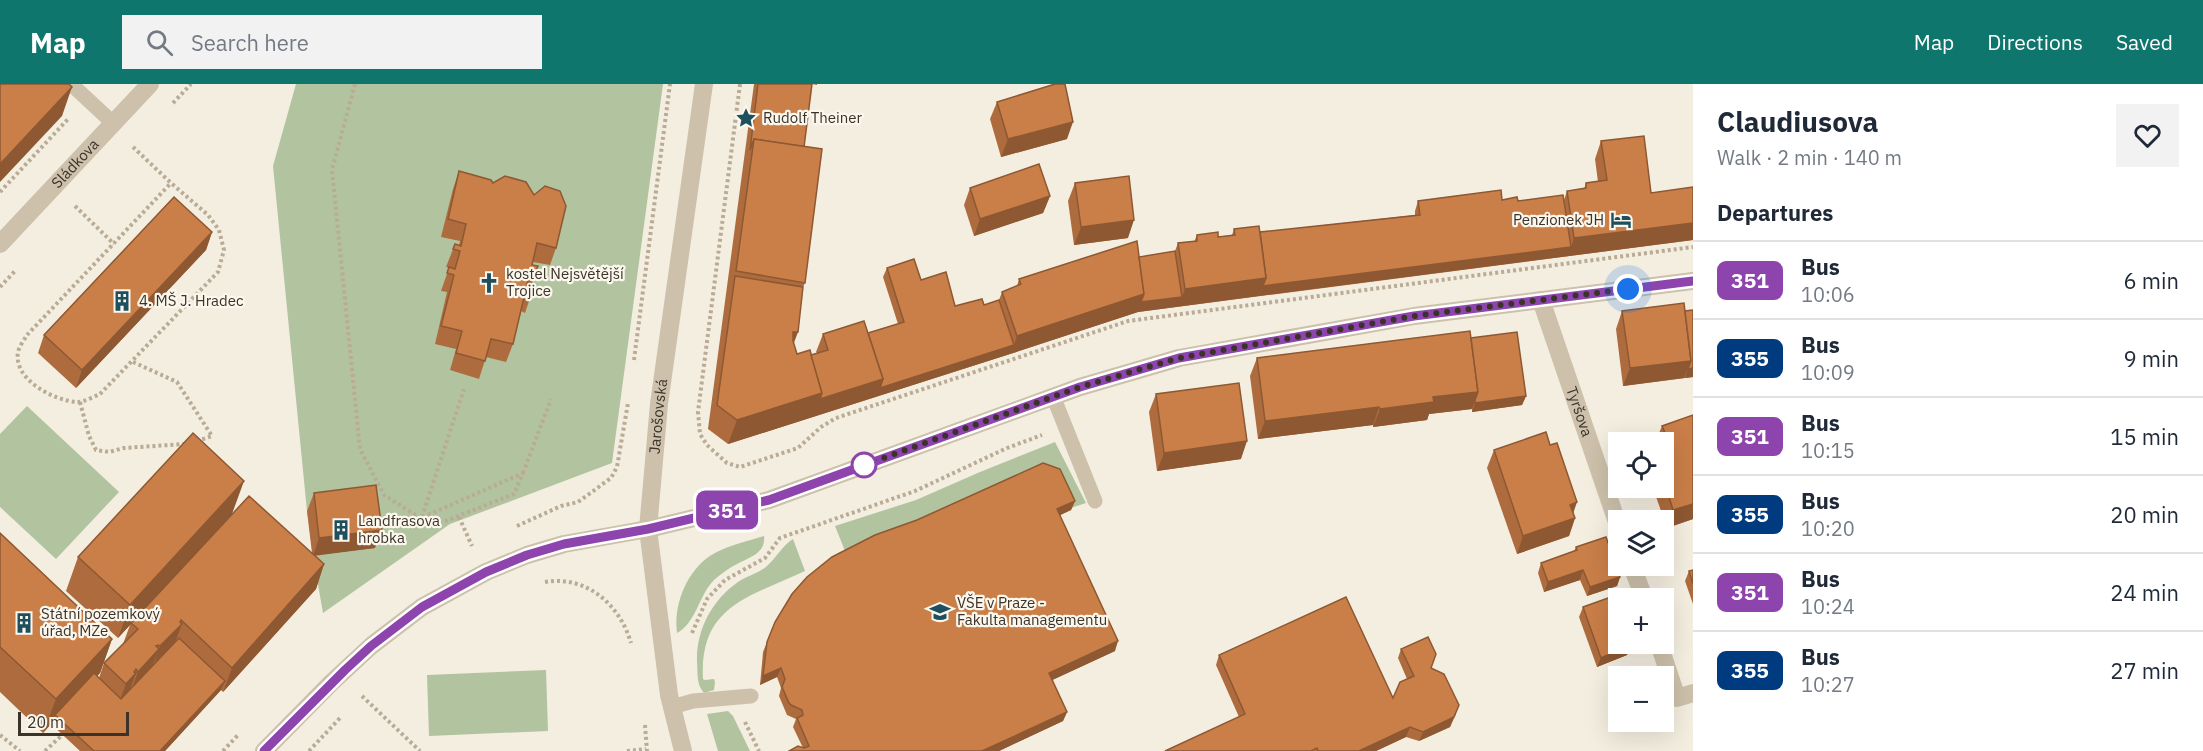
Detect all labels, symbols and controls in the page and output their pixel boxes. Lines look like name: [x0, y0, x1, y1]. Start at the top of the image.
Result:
search box: [122, 15, 542, 69]
text: Map: [30, 24, 86, 61]
icon: search: [143, 26, 176, 59]
text: Search here: [191, 28, 309, 57]
text: Map: [1914, 28, 1954, 56]
text: Directions: [1987, 28, 2083, 56]
text: Saved: [2116, 28, 2173, 56]
text: Claudiusova: [1717, 103, 1878, 140]
button: heart: [2116, 104, 2179, 167]
place icon: Rudolf Theiner: [734, 106, 758, 130]
place label: Rudolf Theiner: [763, 108, 863, 127]
street label: Sládkova: [47, 135, 103, 192]
text: Walk · 2 min · 140 m: [1717, 144, 1902, 171]
text: Departures: [1717, 198, 1833, 227]
hotel icon: Penzionek JH: [1609, 208, 1633, 232]
place label: Penzionek JH: [1513, 210, 1604, 229]
text: Bus: [1801, 252, 1840, 281]
place label: kostel Nejsvětější Trojice: [506, 264, 624, 300]
text: 351: [1731, 266, 1769, 294]
text: 6 min: [2123, 266, 2179, 295]
church icon: kostel Nejsvětější Trojice: [477, 271, 501, 295]
your location: [1613, 274, 1643, 304]
text: 10:06: [1801, 281, 1855, 308]
building icon: 4. MŠ J. Hradec: [110, 289, 134, 313]
place label: 4. MŠ J. Hradec: [139, 291, 244, 310]
text: Bus: [1801, 330, 1840, 359]
text: 355: [1731, 344, 1769, 372]
text: 9 min: [2123, 344, 2179, 373]
text: 10:09: [1801, 359, 1855, 386]
street label: Jarošovská: [645, 378, 671, 455]
street label: Tyršova: [1562, 384, 1597, 439]
text: Bus: [1801, 408, 1840, 437]
text: 351: [1731, 422, 1769, 450]
text: 15 min: [2110, 422, 2179, 451]
map controls: [1608, 432, 1674, 732]
button: locate: [1608, 432, 1674, 498]
text: 10:15: [1801, 437, 1855, 464]
unlabelled marker: [851, 452, 877, 478]
text: Bus: [1801, 486, 1840, 515]
line badge: 351: [692, 490, 762, 530]
text: 351: [708, 496, 746, 524]
text: 355: [1731, 500, 1769, 528]
text: 20 min: [2110, 500, 2179, 529]
button: layers: [1608, 510, 1674, 576]
place label: Landfrasova hrobka: [358, 511, 440, 547]
text: 10:20: [1801, 515, 1855, 542]
building icon: Landfrasova hrobka: [329, 518, 353, 542]
text: Bus: [1801, 564, 1840, 593]
text: 351: [1731, 578, 1769, 606]
text: 24 min: [2110, 578, 2179, 607]
button: +: [1608, 588, 1674, 654]
place label: VŠE v Praze - Fakulta managementu: [957, 593, 1107, 629]
text: 10:24: [1801, 593, 1855, 620]
school or university icon: VŠE v Praze - Fakulta managementu: [928, 600, 952, 624]
place label: Státní pozemkový úřad, MZe: [41, 604, 161, 640]
building icon: Státní pozemkový úřad, MZe: [12, 611, 36, 635]
text: Bus: [1801, 642, 1840, 671]
text: 355: [1731, 656, 1769, 684]
text: 27 min: [2110, 656, 2179, 685]
button: −: [1608, 666, 1674, 732]
text: 10:27: [1801, 671, 1855, 698]
scale bar: [18, 709, 129, 736]
text: 20 m: [27, 712, 64, 732]

